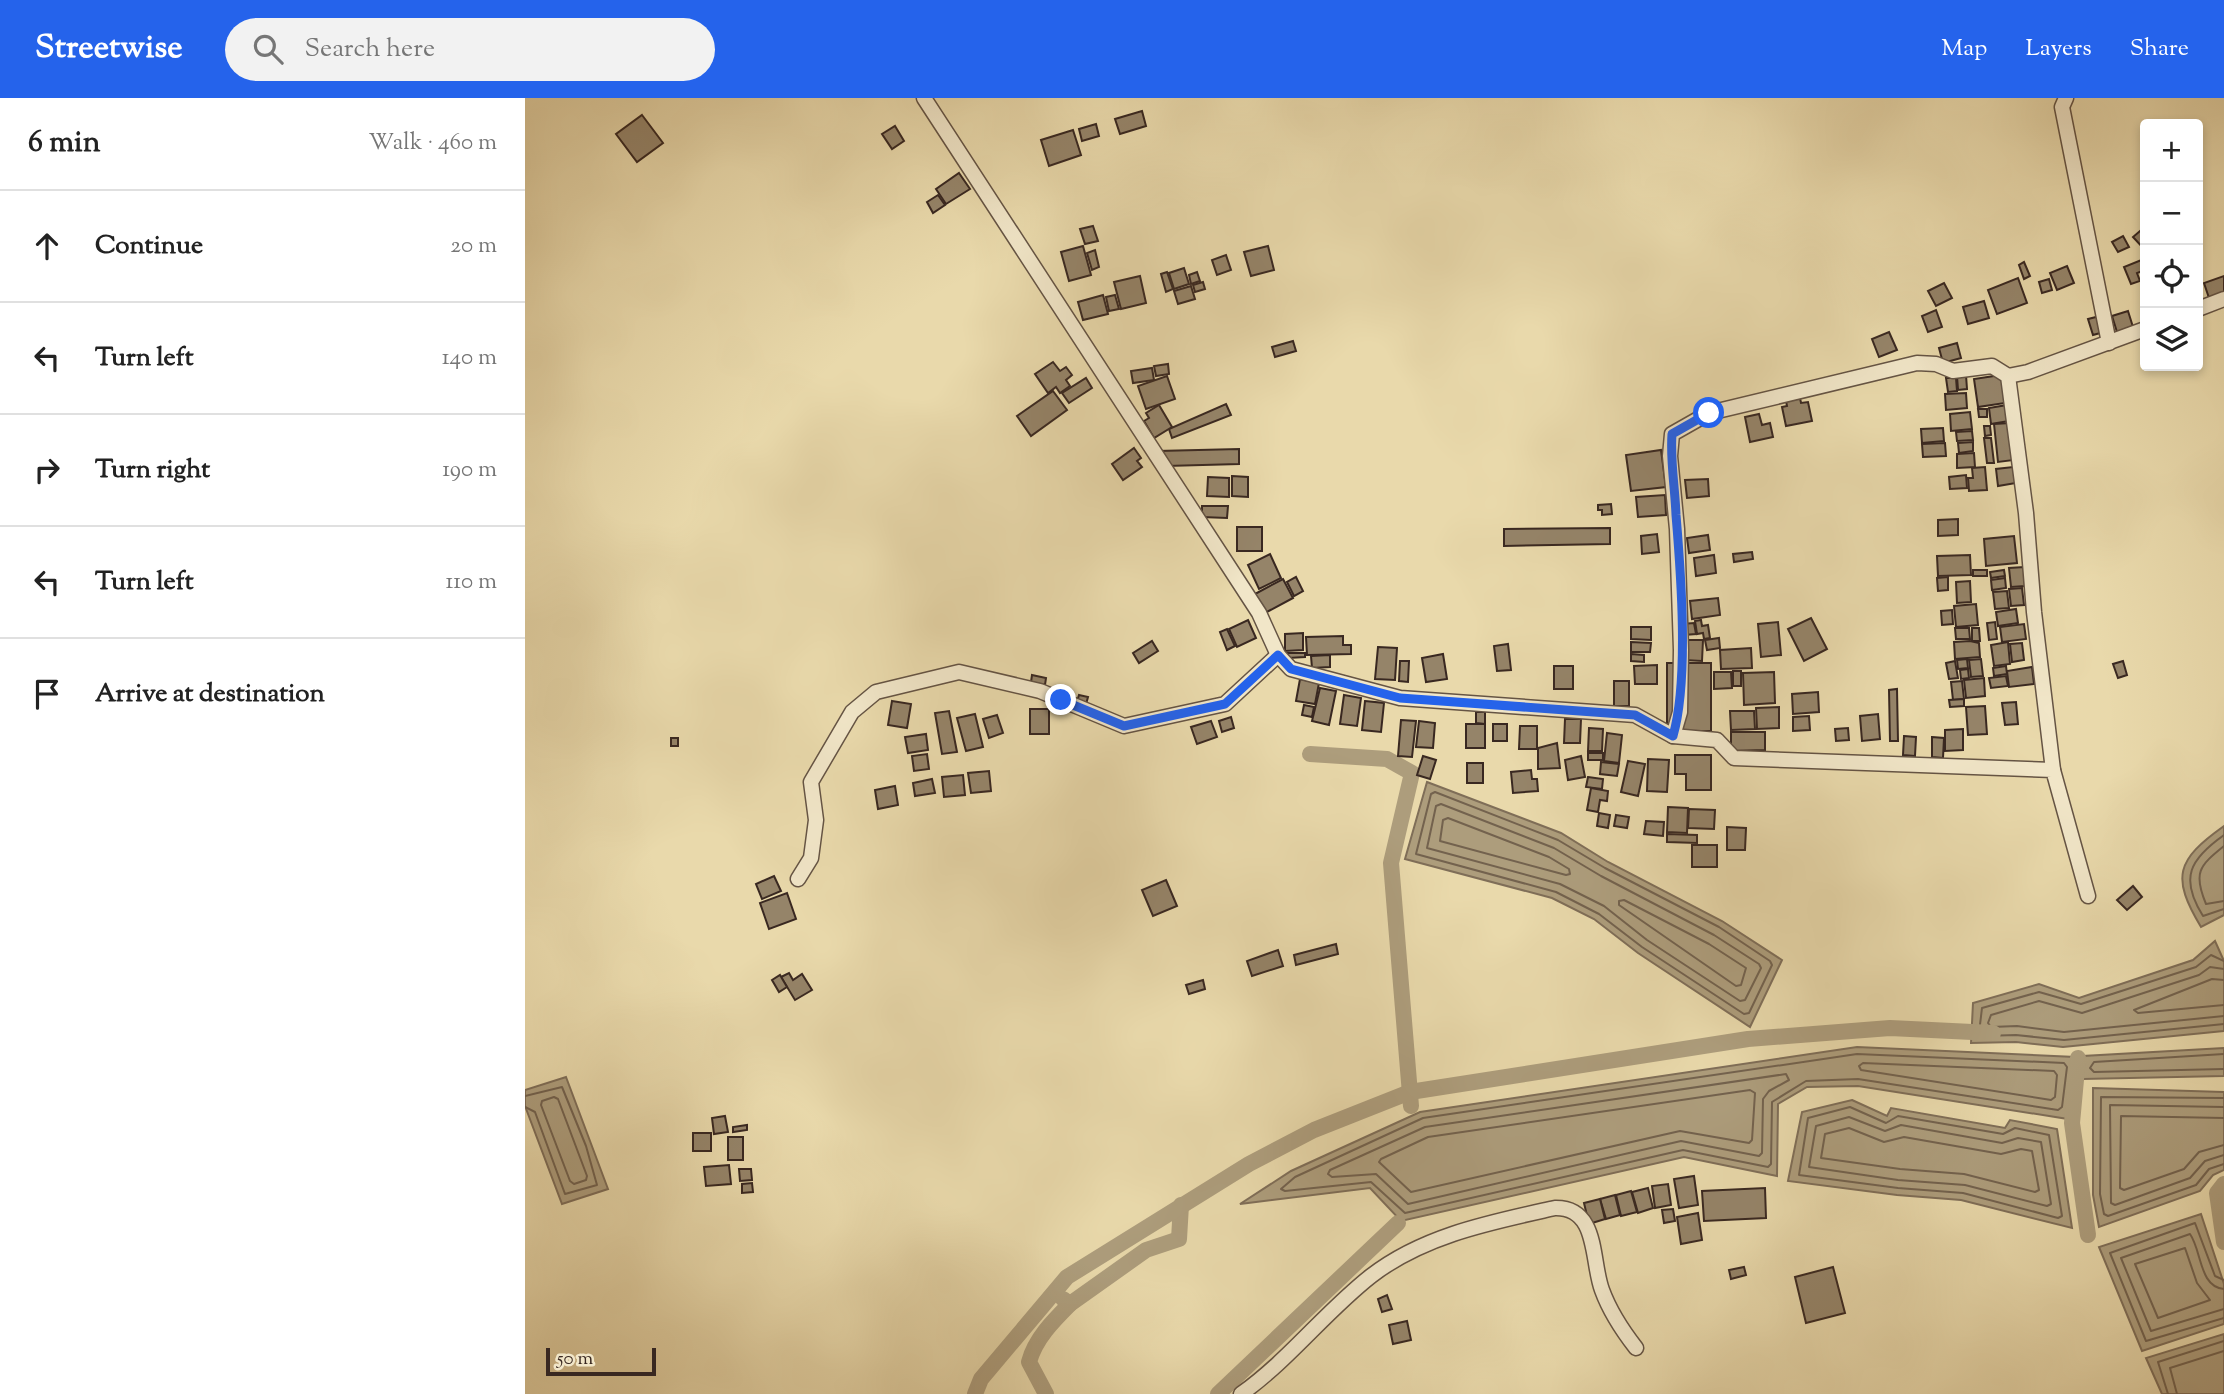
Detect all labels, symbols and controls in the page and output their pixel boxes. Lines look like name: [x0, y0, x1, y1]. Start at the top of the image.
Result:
search box: [225, 18, 715, 81]
text: Streetwise: [35, 25, 183, 73]
icon: search: [249, 30, 287, 68]
text: Search here: [305, 31, 435, 68]
text: Map: [1941, 32, 1987, 66]
text: Layers: [2025, 32, 2092, 66]
text: Share: [2130, 32, 2189, 66]
map controls: [2140, 119, 2203, 371]
button: +: [2140, 119, 2203, 182]
text: 6 min: [28, 122, 100, 165]
text: Walk · 460 m: [369, 127, 497, 160]
button: −: [2140, 182, 2203, 245]
icon: ahead: [28, 227, 66, 265]
text: Continue: [95, 228, 203, 265]
text: 20 m: [450, 230, 497, 263]
button: locate: [2140, 245, 2203, 308]
button: layers: [2140, 308, 2203, 371]
icon: left: [28, 339, 66, 377]
text: Turn left: [95, 340, 194, 377]
text: 140 m: [442, 342, 497, 375]
route start: [1693, 397, 1724, 428]
icon: right: [28, 451, 66, 489]
text: Turn right: [95, 452, 210, 489]
text: 190 m: [442, 454, 497, 487]
icon: left: [28, 563, 66, 601]
text: Turn left: [95, 564, 194, 601]
text: 110 m: [446, 566, 497, 599]
icon: arrive: [28, 675, 66, 713]
text: Arrive at destination: [95, 676, 325, 713]
route end: [1045, 684, 1076, 715]
scale bar: [546, 1345, 656, 1377]
text: 50 m: [557, 1346, 593, 1373]

